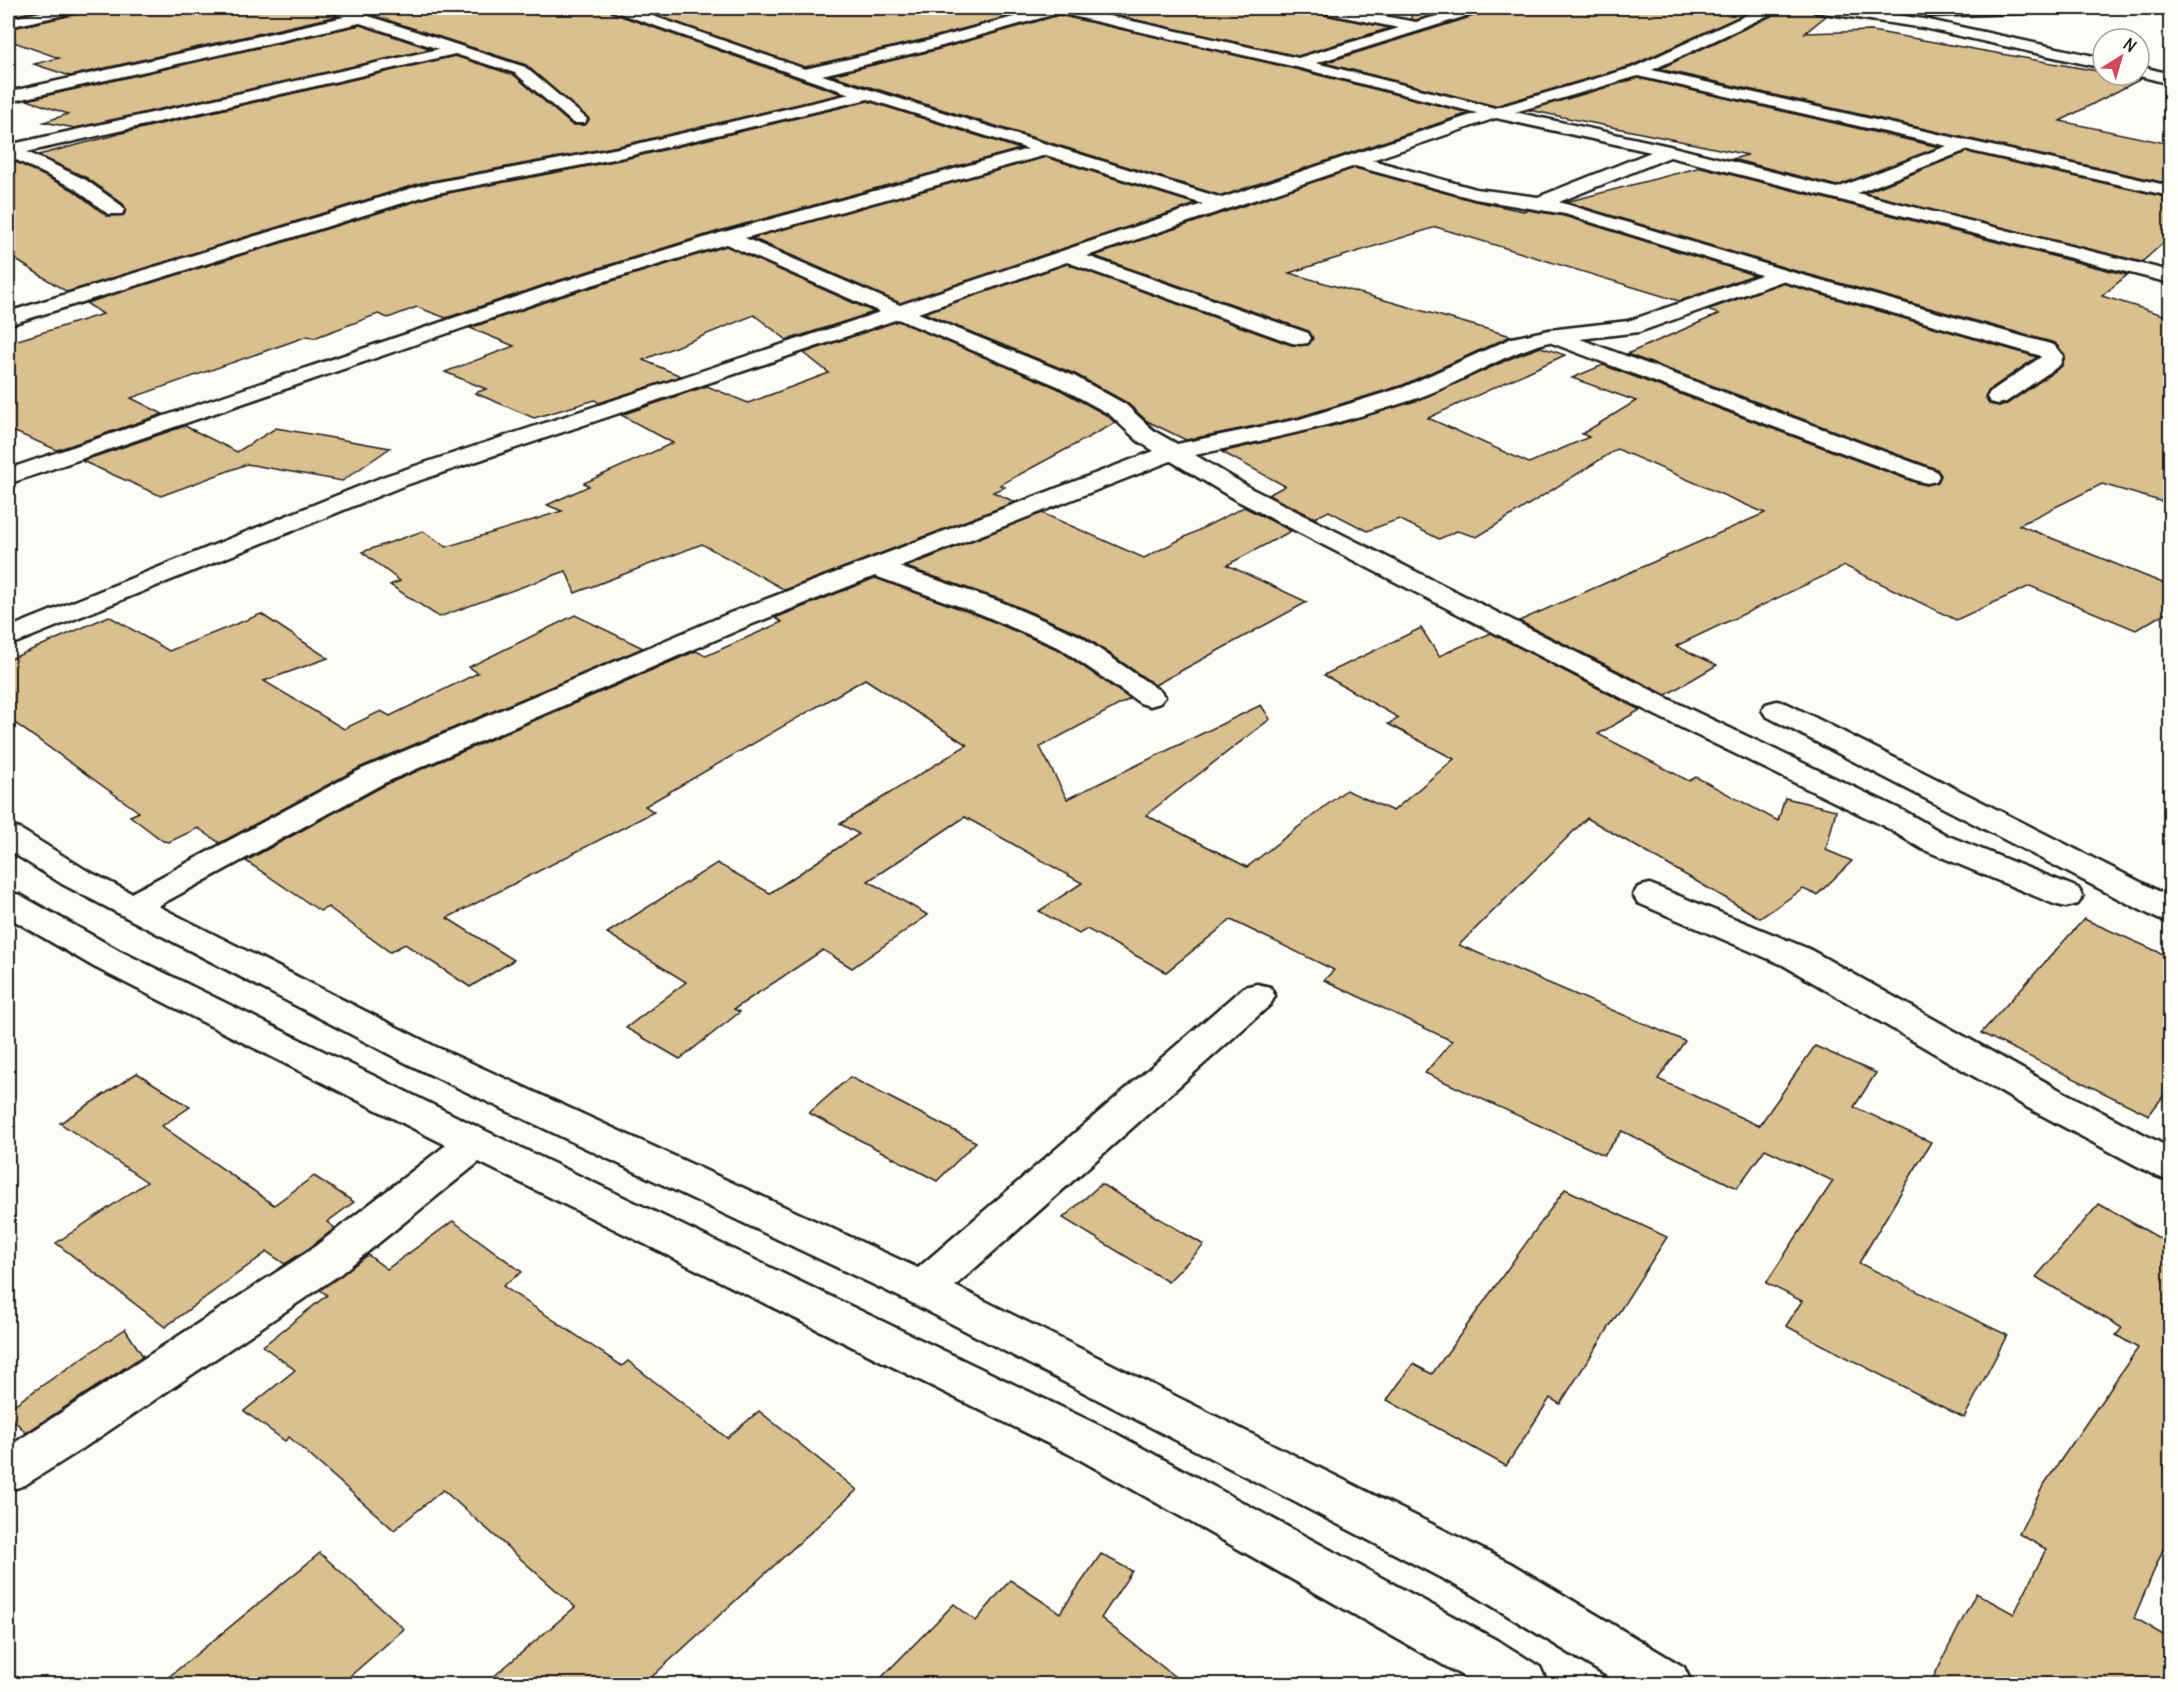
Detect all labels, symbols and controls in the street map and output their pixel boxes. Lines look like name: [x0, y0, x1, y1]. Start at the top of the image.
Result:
north arrow: [2091, 27, 2151, 87]
text: N: [2120, 34, 2140, 56]

